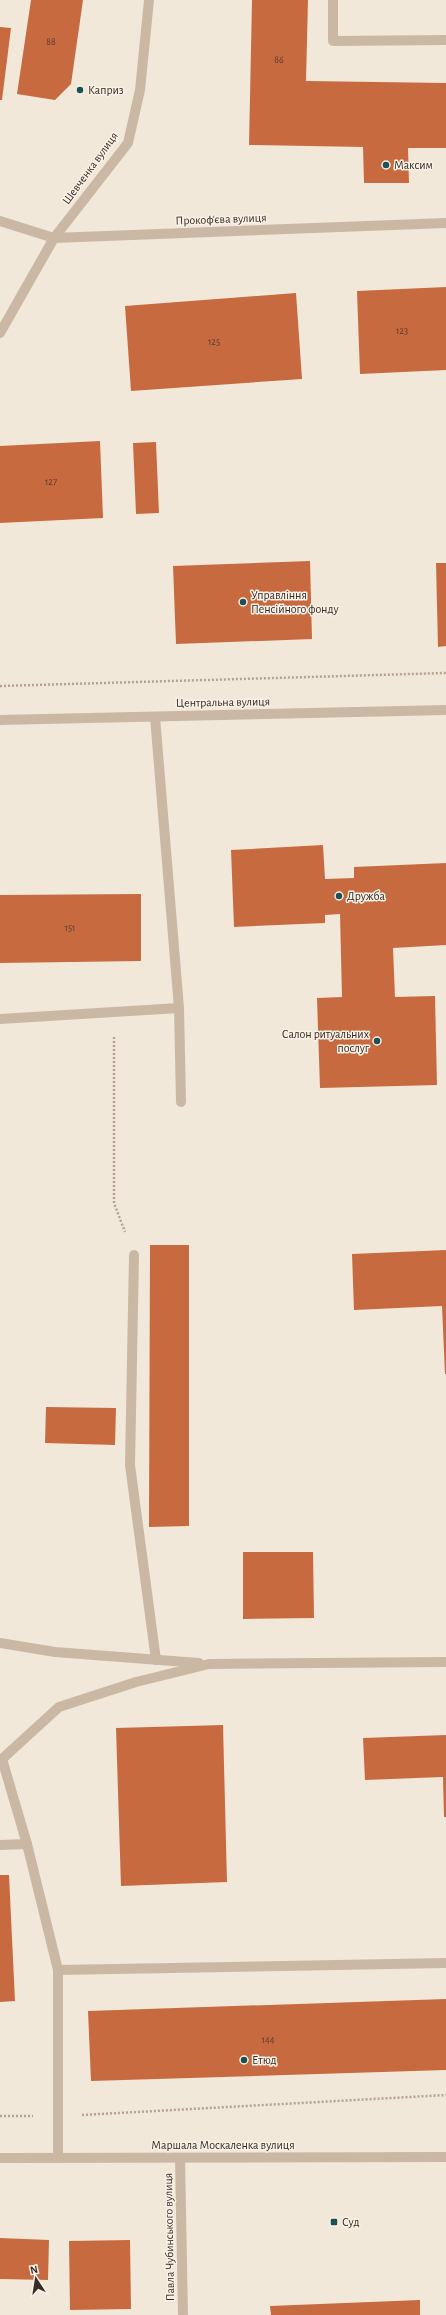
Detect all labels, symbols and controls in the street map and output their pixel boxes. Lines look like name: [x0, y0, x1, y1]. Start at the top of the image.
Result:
house number: 88: [46, 37, 56, 47]
house number: 86: [274, 55, 284, 65]
place label: Каприз: [88, 84, 124, 96]
marker: Каприз: [75, 85, 85, 95]
street label: Шевченка вулиця: [60, 130, 121, 207]
place label: Максим: [394, 159, 433, 171]
marker: Максим: [381, 160, 391, 170]
street label: Прокоф'єва вулиця: [175, 211, 267, 228]
house number: 123: [396, 326, 408, 336]
house number: 125: [208, 337, 220, 347]
house number: 127: [45, 477, 57, 487]
place label: Управління Пенсійного фонду: [251, 589, 339, 616]
marker: Управління Пенсійного фонду: [238, 597, 248, 607]
street label: Центральна вулиця: [176, 695, 270, 710]
place label: Дружба: [347, 890, 386, 903]
marker: Дружба: [334, 891, 344, 901]
house number: 151: [64, 923, 76, 933]
place label: Салон ритуальних послуг: [282, 1028, 370, 1055]
marker: Салон ритуальних послуг: [372, 1036, 382, 1046]
house number: 144: [261, 2035, 275, 2045]
place label: Етюд: [252, 2054, 277, 2066]
marker: Етюд: [239, 2055, 249, 2065]
street label: Маршала Москаленка вулиця: [151, 2139, 295, 2152]
street label: Павла Чубинського вулиця: [162, 2173, 177, 2301]
place label: Суд: [342, 2216, 360, 2229]
marker: Суд: [329, 2217, 339, 2227]
north arrow: [16, 2259, 56, 2299]
text: N: [29, 2264, 39, 2276]

